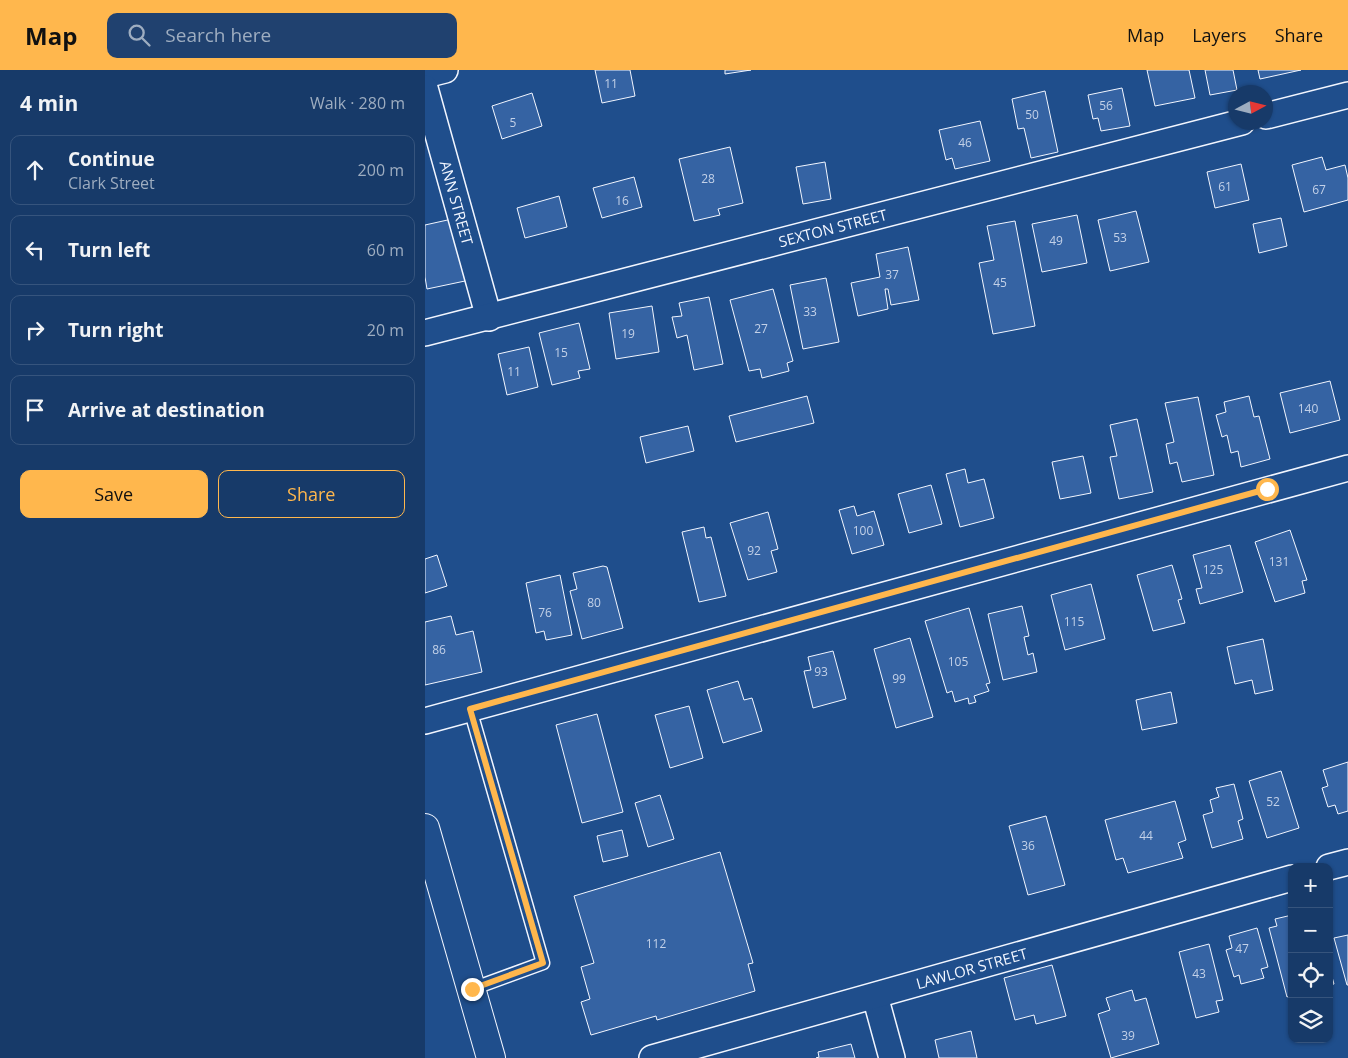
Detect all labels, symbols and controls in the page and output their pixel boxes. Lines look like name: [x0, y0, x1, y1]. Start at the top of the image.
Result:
search box: [107, 13, 457, 58]
text: Map: [25, 19, 77, 52]
icon: search: [125, 21, 153, 49]
text: Search here: [165, 22, 271, 48]
text: Map: [1127, 23, 1164, 47]
text: Layers: [1192, 23, 1247, 47]
text: Share: [1275, 23, 1323, 47]
house number: 11: [604, 75, 618, 92]
north arrow: [1228, 85, 1273, 130]
text: 4 min: [20, 89, 78, 117]
text: Walk · 280 m: [310, 92, 405, 114]
house number: 56: [1099, 97, 1113, 114]
house number: 50: [1025, 106, 1039, 123]
house number: 5: [510, 114, 517, 131]
house number: 46: [958, 134, 972, 151]
text: Continue: [68, 146, 155, 172]
icon: ahead: [21, 156, 49, 184]
street label: ANN STREET: [436, 158, 478, 248]
text: 200 m: [358, 159, 404, 181]
house number: 28: [701, 170, 715, 187]
text: Clark Street: [68, 172, 155, 194]
house number: 61: [1218, 178, 1232, 195]
house number: 67: [1312, 181, 1326, 198]
house number: 16: [615, 192, 629, 209]
street label: SEXTON STREET: [776, 204, 890, 251]
house number: 53: [1113, 229, 1127, 246]
house number: 49: [1049, 232, 1063, 249]
icon: left: [21, 236, 49, 264]
text: Turn left: [68, 237, 150, 263]
text: 60 m: [367, 239, 404, 261]
house number: 37: [885, 266, 899, 283]
house number: 45: [993, 274, 1007, 291]
house number: 33: [803, 303, 817, 320]
icon: right: [21, 316, 49, 344]
text: Turn right: [68, 317, 163, 343]
text: 20 m: [367, 319, 404, 341]
house number: 27: [754, 320, 768, 337]
house number: 19: [621, 325, 635, 342]
house number: 15: [554, 344, 568, 361]
house number: 11: [507, 363, 521, 380]
icon: arrive: [21, 396, 49, 424]
text: Arrive at destination: [68, 397, 265, 423]
house number: 140: [1298, 400, 1318, 417]
button: Save: [20, 470, 208, 518]
button: Share: [218, 470, 405, 518]
route start: [1256, 478, 1279, 501]
house number: 100: [853, 522, 873, 539]
house number: 92: [747, 542, 761, 559]
house number: 131: [1269, 553, 1289, 570]
house number: 125: [1203, 561, 1223, 578]
house number: 80: [587, 594, 601, 611]
house number: 76: [538, 604, 552, 621]
house number: 115: [1064, 613, 1084, 630]
house number: 86: [432, 641, 446, 658]
house number: 105: [948, 653, 968, 670]
house number: 93: [814, 663, 828, 680]
house number: 99: [892, 670, 906, 687]
house number: 52: [1266, 793, 1280, 810]
house number: 44: [1139, 827, 1153, 844]
house number: 36: [1021, 837, 1035, 854]
map controls: [1288, 863, 1333, 1043]
button: +: [1288, 863, 1333, 908]
button: −: [1288, 908, 1333, 953]
house number: 112: [646, 935, 666, 952]
house number: 47: [1235, 940, 1249, 957]
street label: LAWLOR STREET: [914, 943, 1030, 993]
button: locate: [1288, 953, 1333, 998]
house number: 43: [1192, 965, 1206, 982]
route end: [461, 978, 484, 1001]
button: layers: [1288, 998, 1333, 1043]
house number: 39: [1121, 1027, 1135, 1044]

